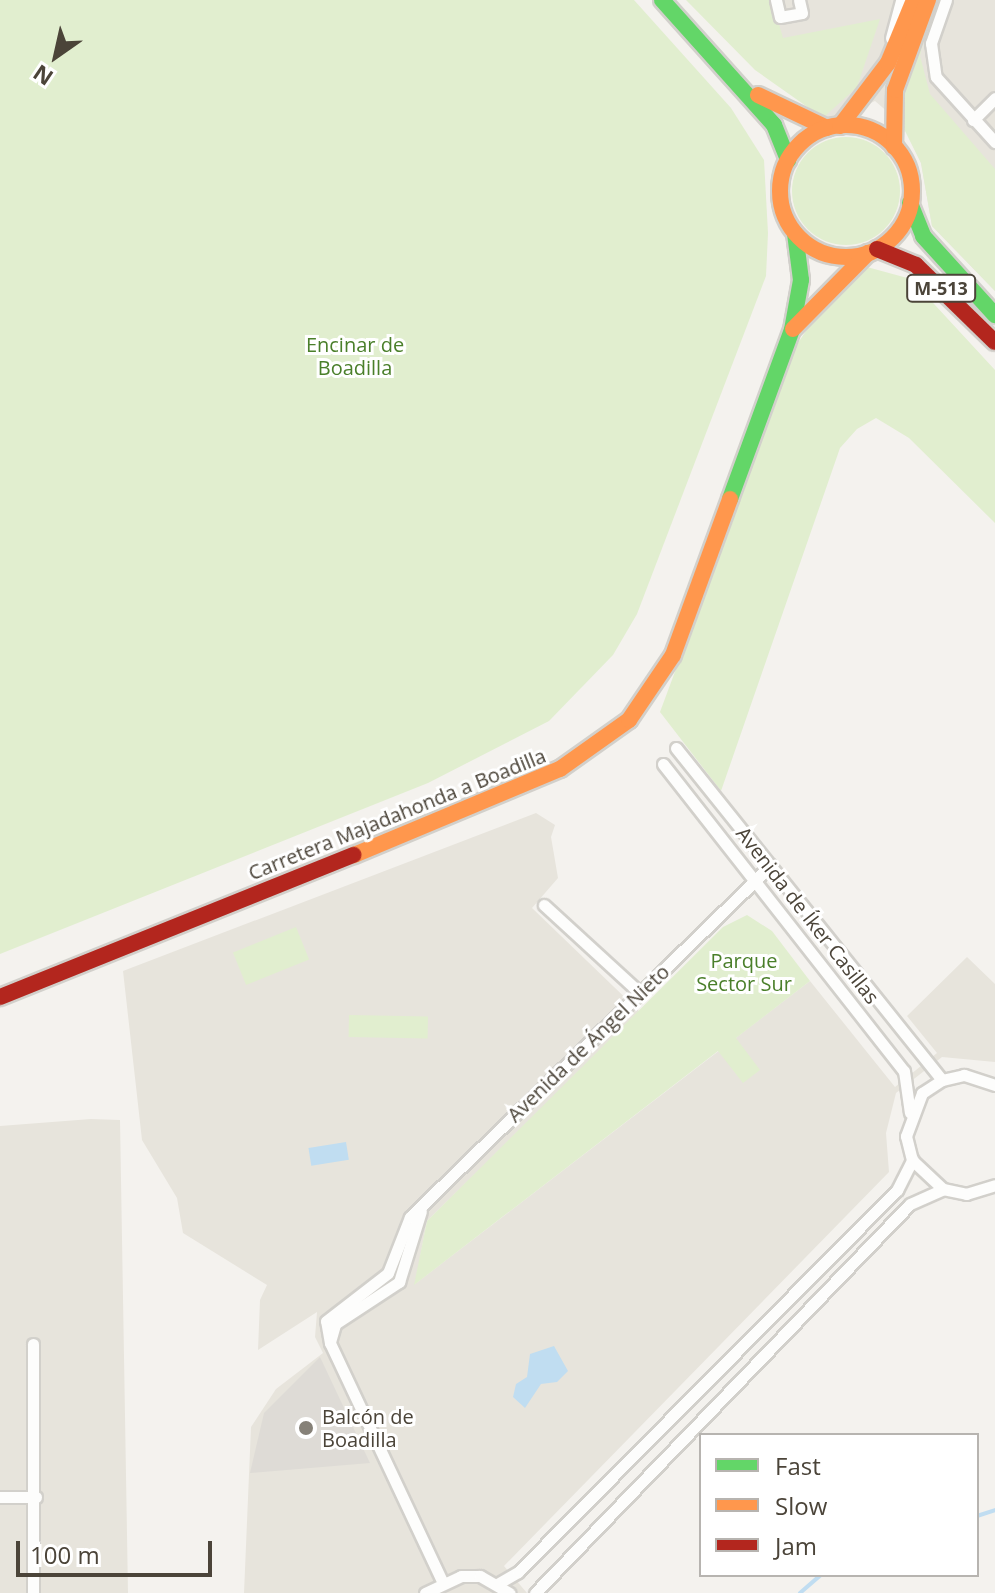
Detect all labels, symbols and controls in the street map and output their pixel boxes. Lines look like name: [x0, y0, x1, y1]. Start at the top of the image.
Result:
north arrow: [16, 16, 96, 96]
text: N: [27, 58, 58, 93]
road number: M-513: [905, 274, 977, 302]
park label: Encinar de Boadilla: [306, 332, 404, 379]
street label: Carretera Majadahonda a Boadilla: [245, 743, 549, 885]
street label: Avenida de Íker Casillas: [731, 822, 885, 1008]
park label: Parque Sector Sur: [696, 949, 792, 996]
street label: Avenida de Ángel Nieto: [502, 959, 674, 1127]
place label: Balcón de Boadilla: [322, 1404, 414, 1451]
marker: Balcón de Boadilla: [297, 1419, 315, 1437]
legend: [699, 1433, 979, 1577]
text: Fast: [775, 1449, 821, 1482]
text: Slow: [775, 1489, 827, 1522]
scale bar: [20, 1525, 216, 1575]
text: Jam: [775, 1529, 817, 1562]
text: 100 m: [30, 1538, 100, 1571]

